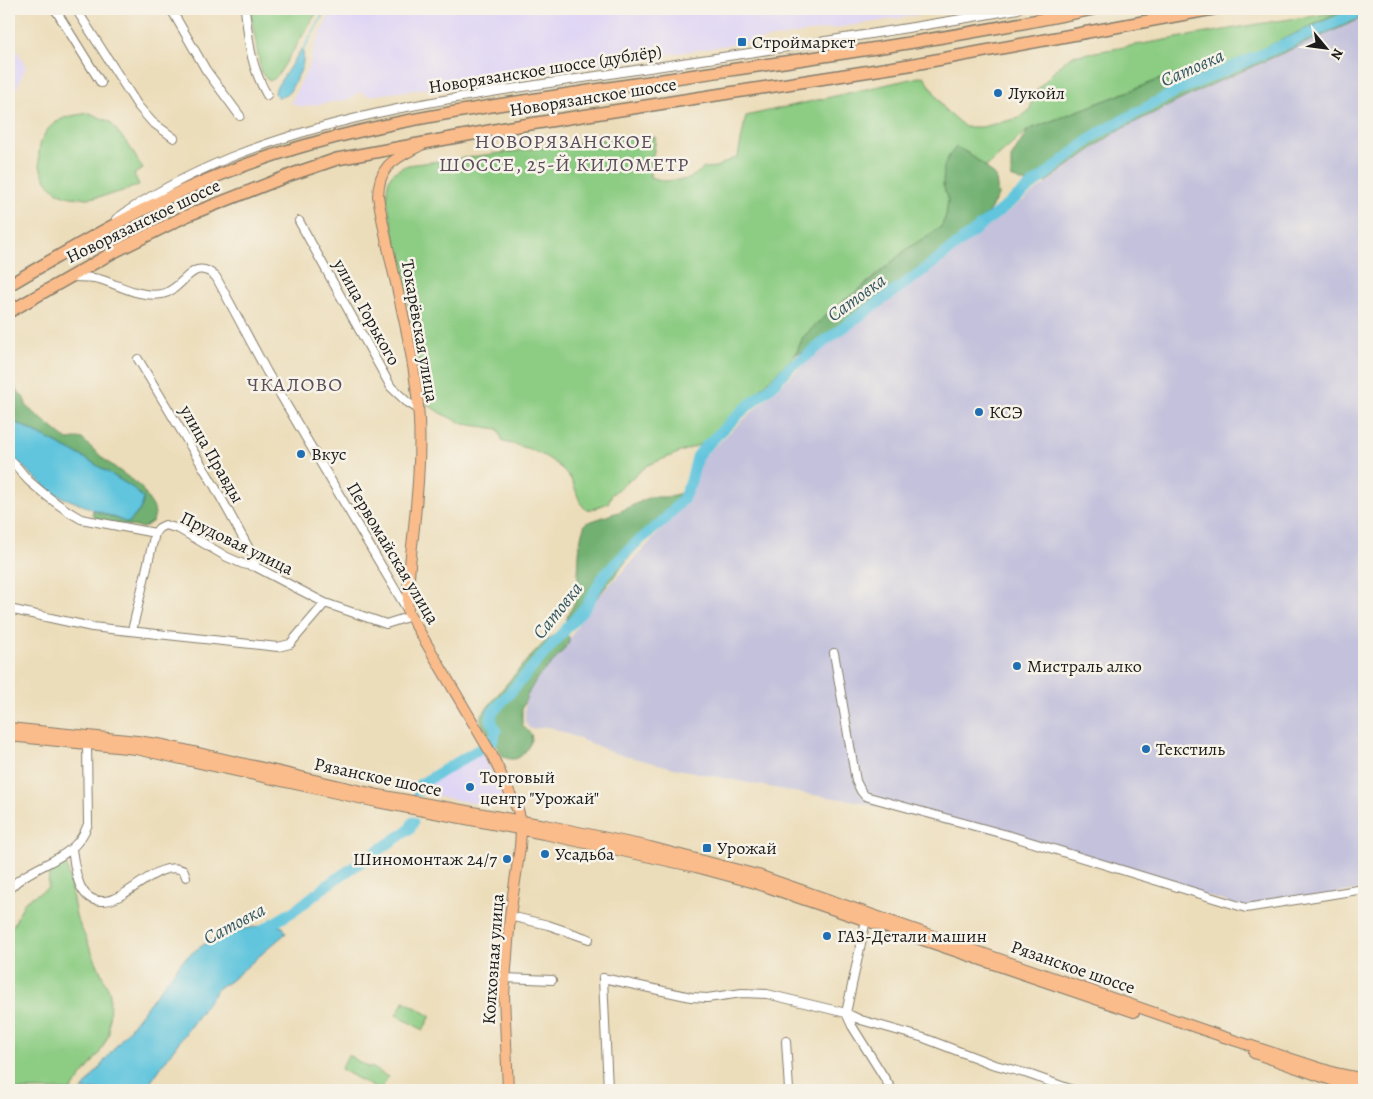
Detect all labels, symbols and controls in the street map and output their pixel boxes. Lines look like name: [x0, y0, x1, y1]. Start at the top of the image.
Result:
north arrow: [1300, 22, 1350, 72]
place label: Строймаркет: [752, 30, 855, 54]
marker: Строймаркет: [736, 36, 748, 48]
street label: Новорязанское шоссе (дублёр): [427, 40, 663, 98]
water label: Сатовка: [1157, 42, 1228, 93]
text: N: [1326, 45, 1348, 63]
street label: Новорязанское шоссе: [508, 73, 678, 121]
place label: Лукойл: [1008, 81, 1065, 105]
marker: Лукойл: [992, 87, 1004, 99]
district label: НОВОРЯЗАНСКОЕ ШОССЕ, 25-Й КИЛОМЕТР: [439, 128, 689, 178]
street label: Новорязанское шоссе: [62, 173, 224, 269]
street label: улица Горького: [327, 254, 406, 370]
street label: Токарёвская улица: [396, 258, 444, 405]
water label: Сатовка: [822, 268, 891, 328]
district label: ЧКАЛОВО: [247, 371, 343, 398]
street label: улица Правды: [174, 400, 250, 507]
place label: КСЭ: [989, 400, 1023, 424]
marker: КСЭ: [973, 406, 985, 418]
place label: Вкус: [311, 442, 347, 466]
marker: Вкус: [295, 448, 307, 460]
street label: Первомайская улица: [341, 477, 445, 629]
street label: Прудовая улица: [176, 505, 298, 581]
water label: Сатовка: [527, 576, 589, 645]
place label: Мистраль алко: [1027, 654, 1142, 678]
marker: Мистраль алко: [1011, 660, 1023, 672]
place label: Текстиль: [1156, 737, 1225, 761]
marker: Текстиль: [1140, 743, 1152, 755]
street label: Рязанское шоссе: [312, 752, 444, 802]
place label: Торговый центр "Урожай": [480, 765, 599, 810]
marker: Торговый центр "Урожай": [464, 781, 476, 793]
place label: Урожай: [717, 836, 777, 860]
place label: Усадьба: [555, 842, 615, 866]
marker: Урожай: [701, 842, 713, 854]
place label: Шиномонтаж 24/7: [353, 847, 497, 871]
marker: Усадьба: [539, 848, 551, 860]
marker: Шиномонтаж 24/7: [501, 853, 513, 865]
street label: Колхозная улица: [476, 892, 510, 1025]
water label: Сатовка: [199, 897, 270, 951]
place label: ГАЗ-Детали машин: [837, 924, 987, 948]
marker: ГАЗ-Детали машин: [821, 930, 833, 942]
street label: Рязанское шоссе: [1008, 935, 1138, 999]

